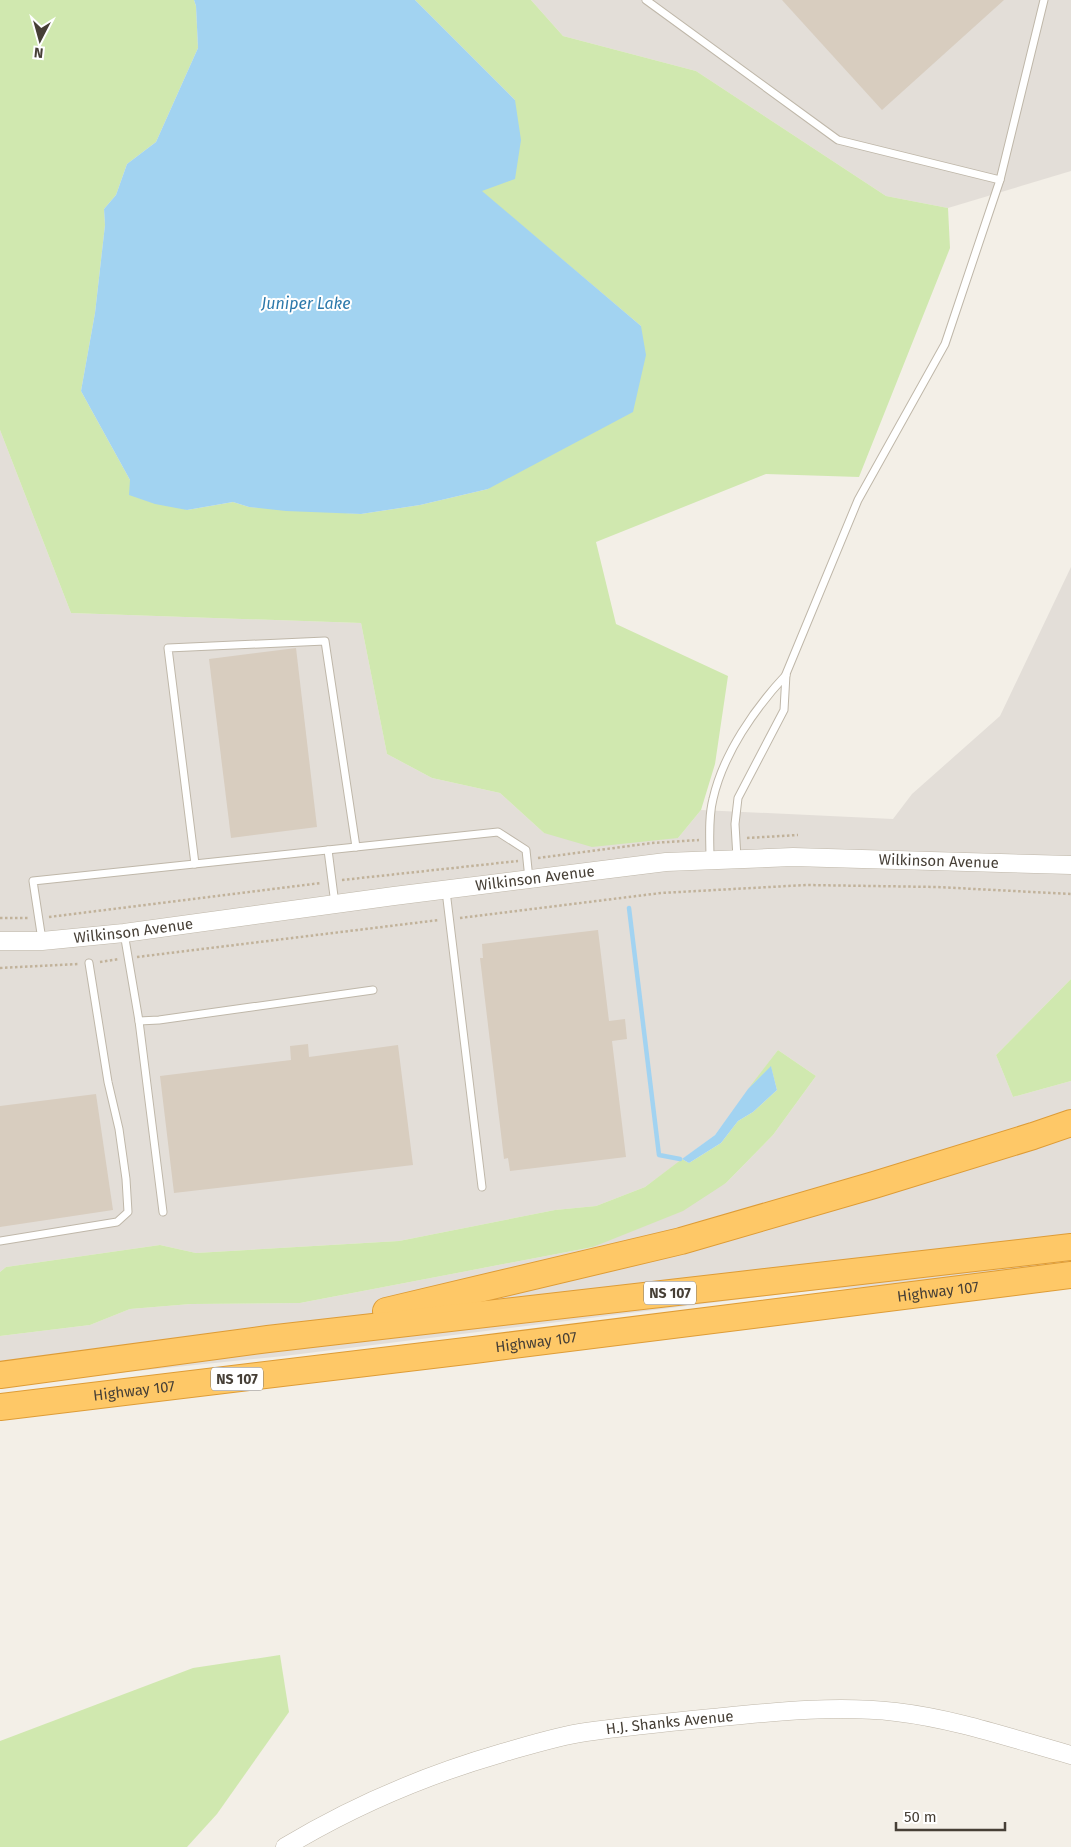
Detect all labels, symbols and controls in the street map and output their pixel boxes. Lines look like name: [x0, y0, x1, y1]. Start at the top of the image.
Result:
north arrow: [15, 15, 65, 65]
text: N: [33, 43, 44, 61]
water label: Juniper Lake: [260, 294, 351, 313]
street label: Wilkinson Avenue: [878, 850, 999, 872]
street label: Wilkinson Avenue: [474, 862, 596, 895]
street label: Wilkinson Avenue: [73, 915, 194, 947]
street label: Highway 107: [896, 1278, 980, 1306]
road number: NS 107: [644, 1282, 696, 1305]
street label: Highway 107: [494, 1328, 578, 1356]
road number: NS 107: [211, 1368, 263, 1390]
street label: Highway 107: [92, 1377, 176, 1405]
street label: H.J. Shanks Avenue: [605, 1707, 734, 1738]
scale bar: [896, 1800, 1005, 1832]
text: 50 m: [904, 1808, 937, 1826]

